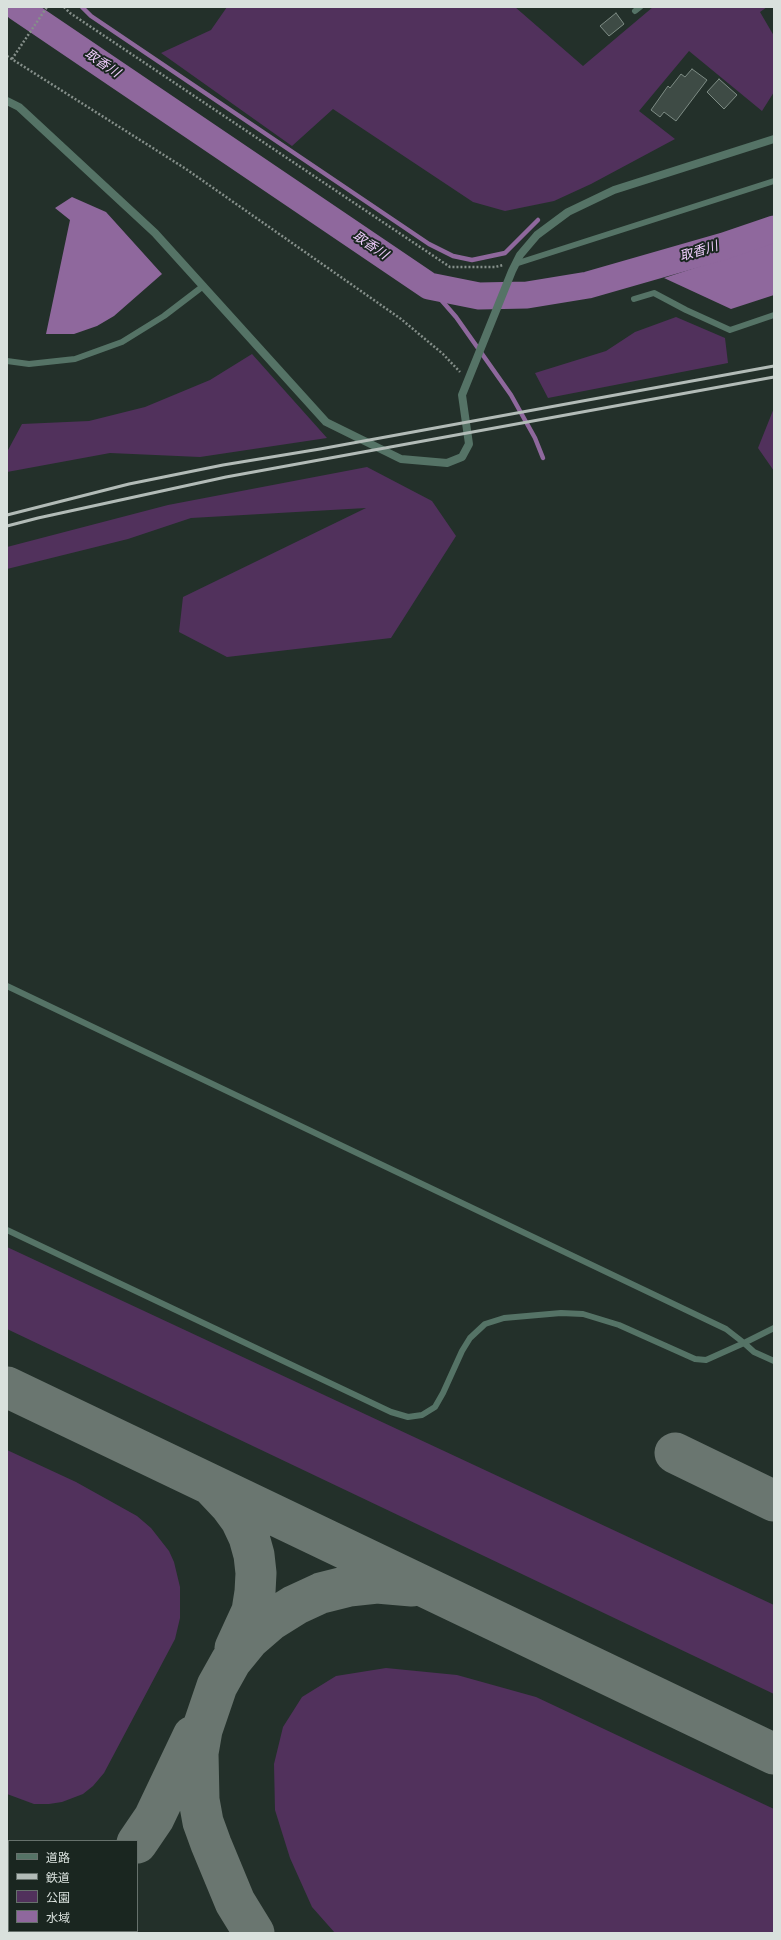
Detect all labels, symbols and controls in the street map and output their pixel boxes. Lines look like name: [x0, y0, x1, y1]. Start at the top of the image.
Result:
water label: 取香川: [81, 47, 123, 81]
water label: 取香川: [349, 229, 391, 263]
water label: 取香川: [678, 239, 720, 265]
legend: [8, 1840, 138, 1932]
text: 道路: [46, 1851, 70, 1865]
text: 鉄道: [46, 1871, 70, 1885]
text: 公園: [46, 1891, 70, 1905]
text: 水域: [46, 1911, 70, 1925]

